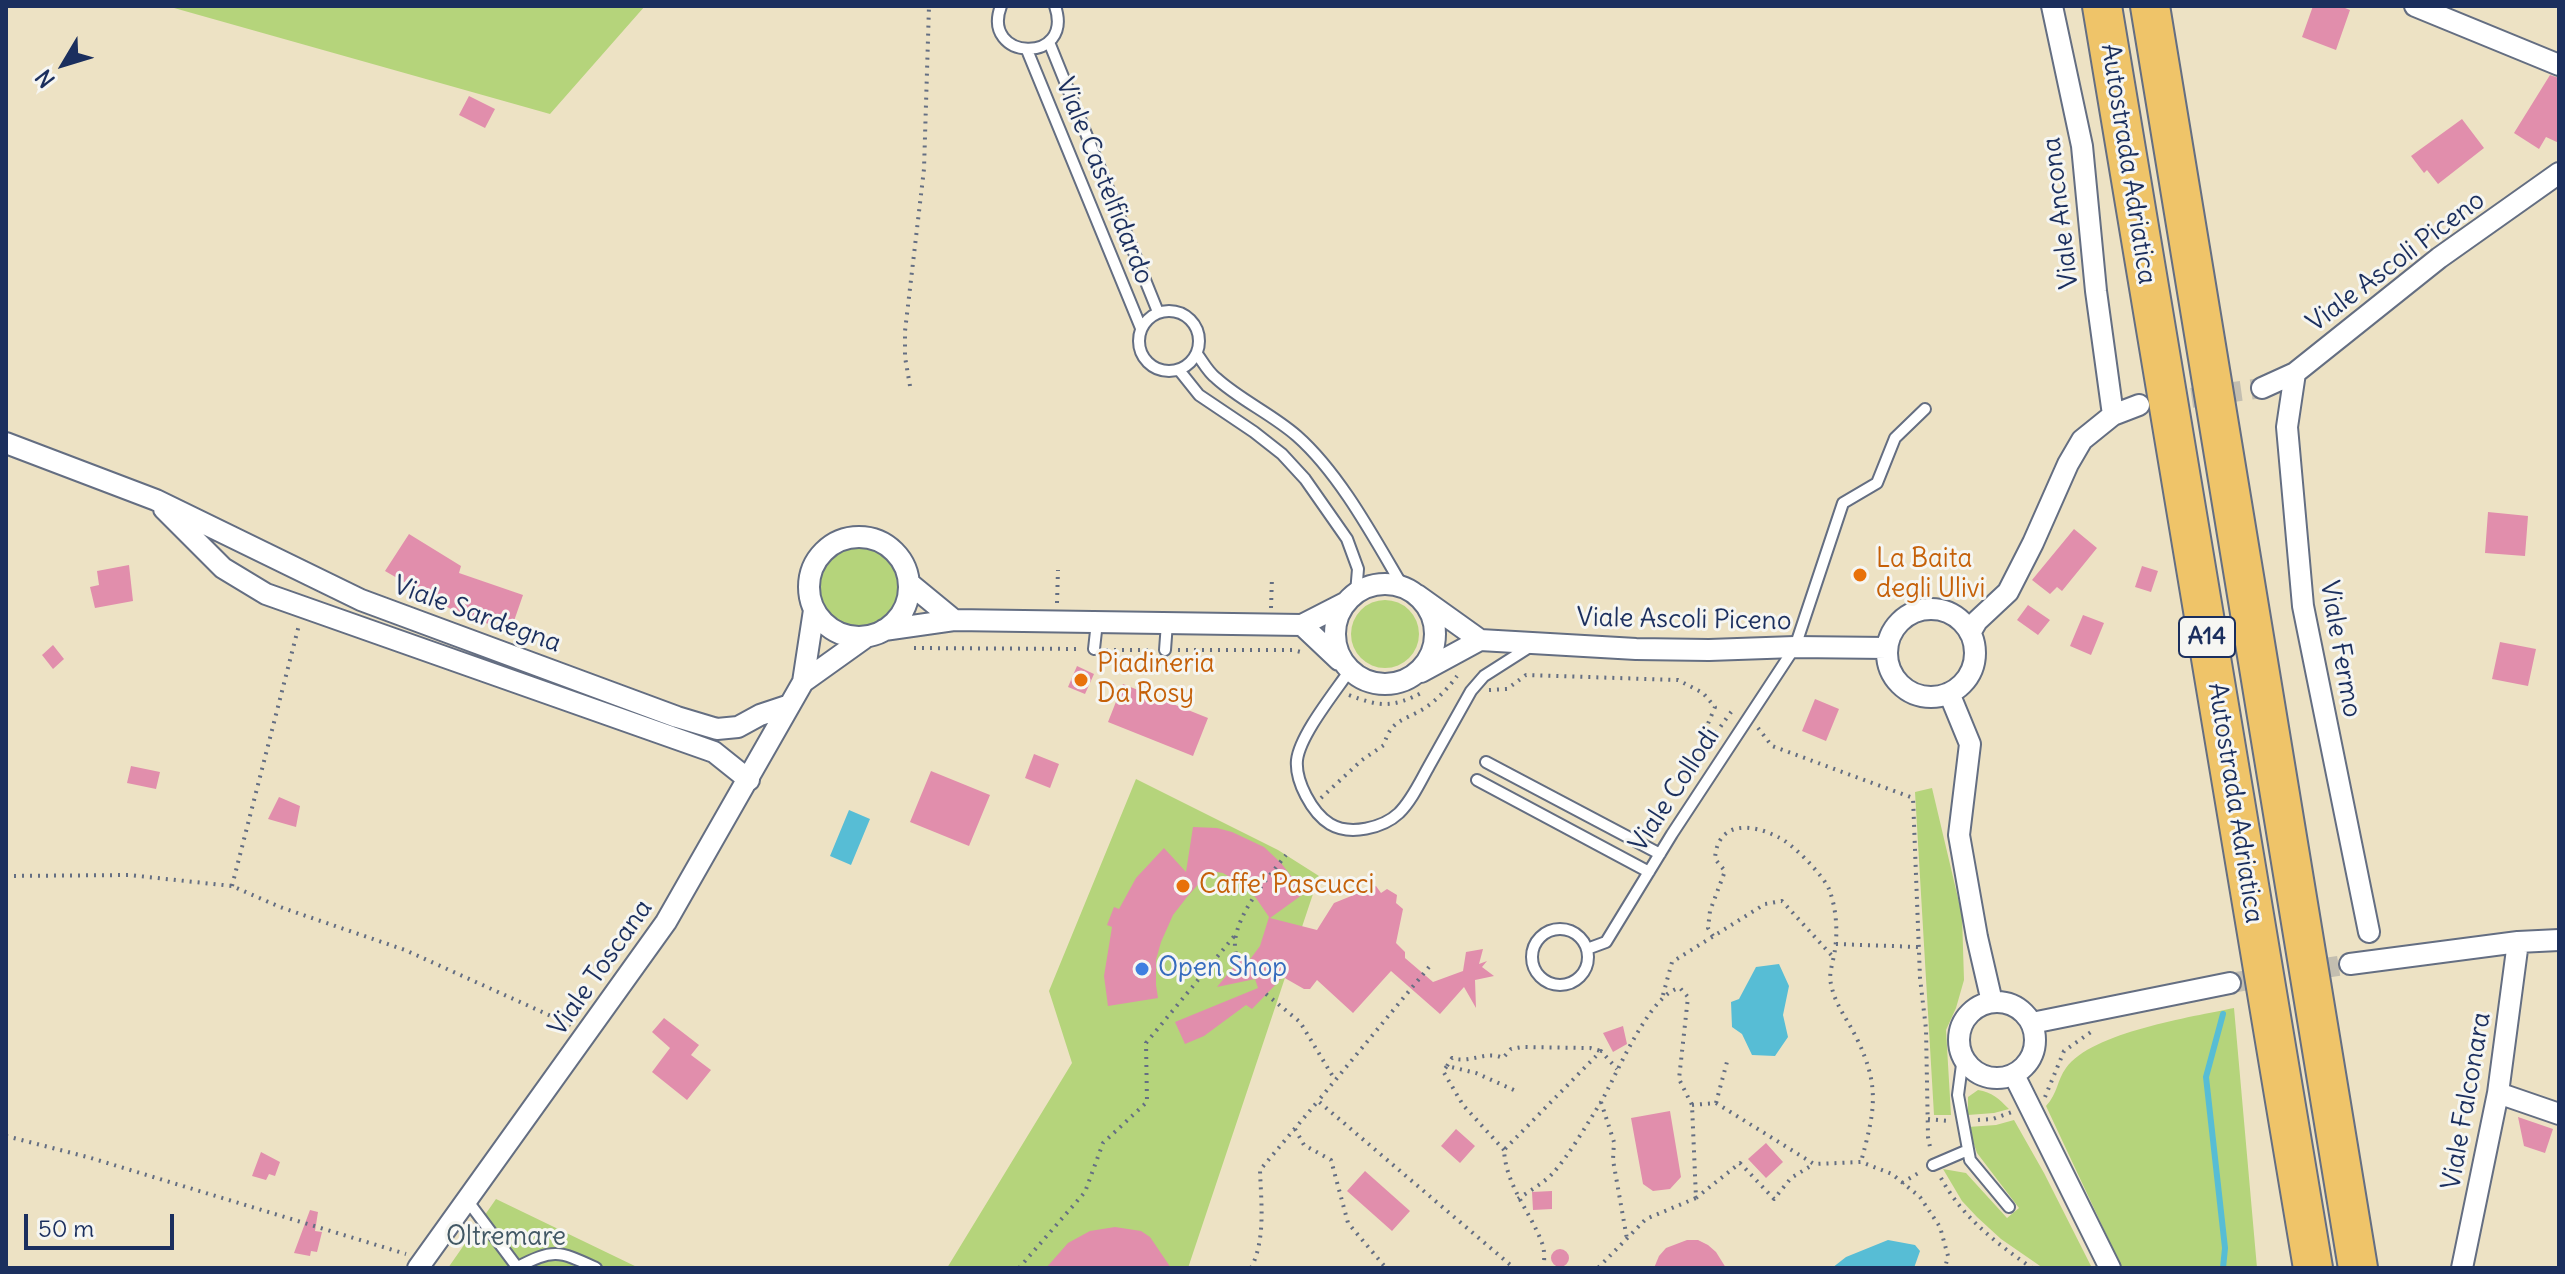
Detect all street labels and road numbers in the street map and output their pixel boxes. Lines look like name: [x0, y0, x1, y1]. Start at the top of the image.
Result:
street label: Autostrada Adriatica: [2094, 42, 2162, 286]
street label: Viale Castelfidardo: [1048, 73, 1160, 289]
street label: Viale Ancona: [2036, 136, 2086, 290]
street label: Viale Ascoli Piceno: [2301, 185, 2491, 339]
street label: Viale Sardegna: [389, 570, 565, 660]
street label: Viale Fermo: [2313, 578, 2367, 720]
street label: Viale Ascoli Piceno: [1576, 603, 1792, 637]
road number: A14: [2179, 617, 2235, 657]
street label: Autostrada Adriatica: [2201, 681, 2269, 925]
street label: Viale Collodi: [1623, 722, 1727, 858]
street label: Viale Toscana: [543, 894, 659, 1042]
street label: Viale Falconara: [2436, 1010, 2498, 1192]

